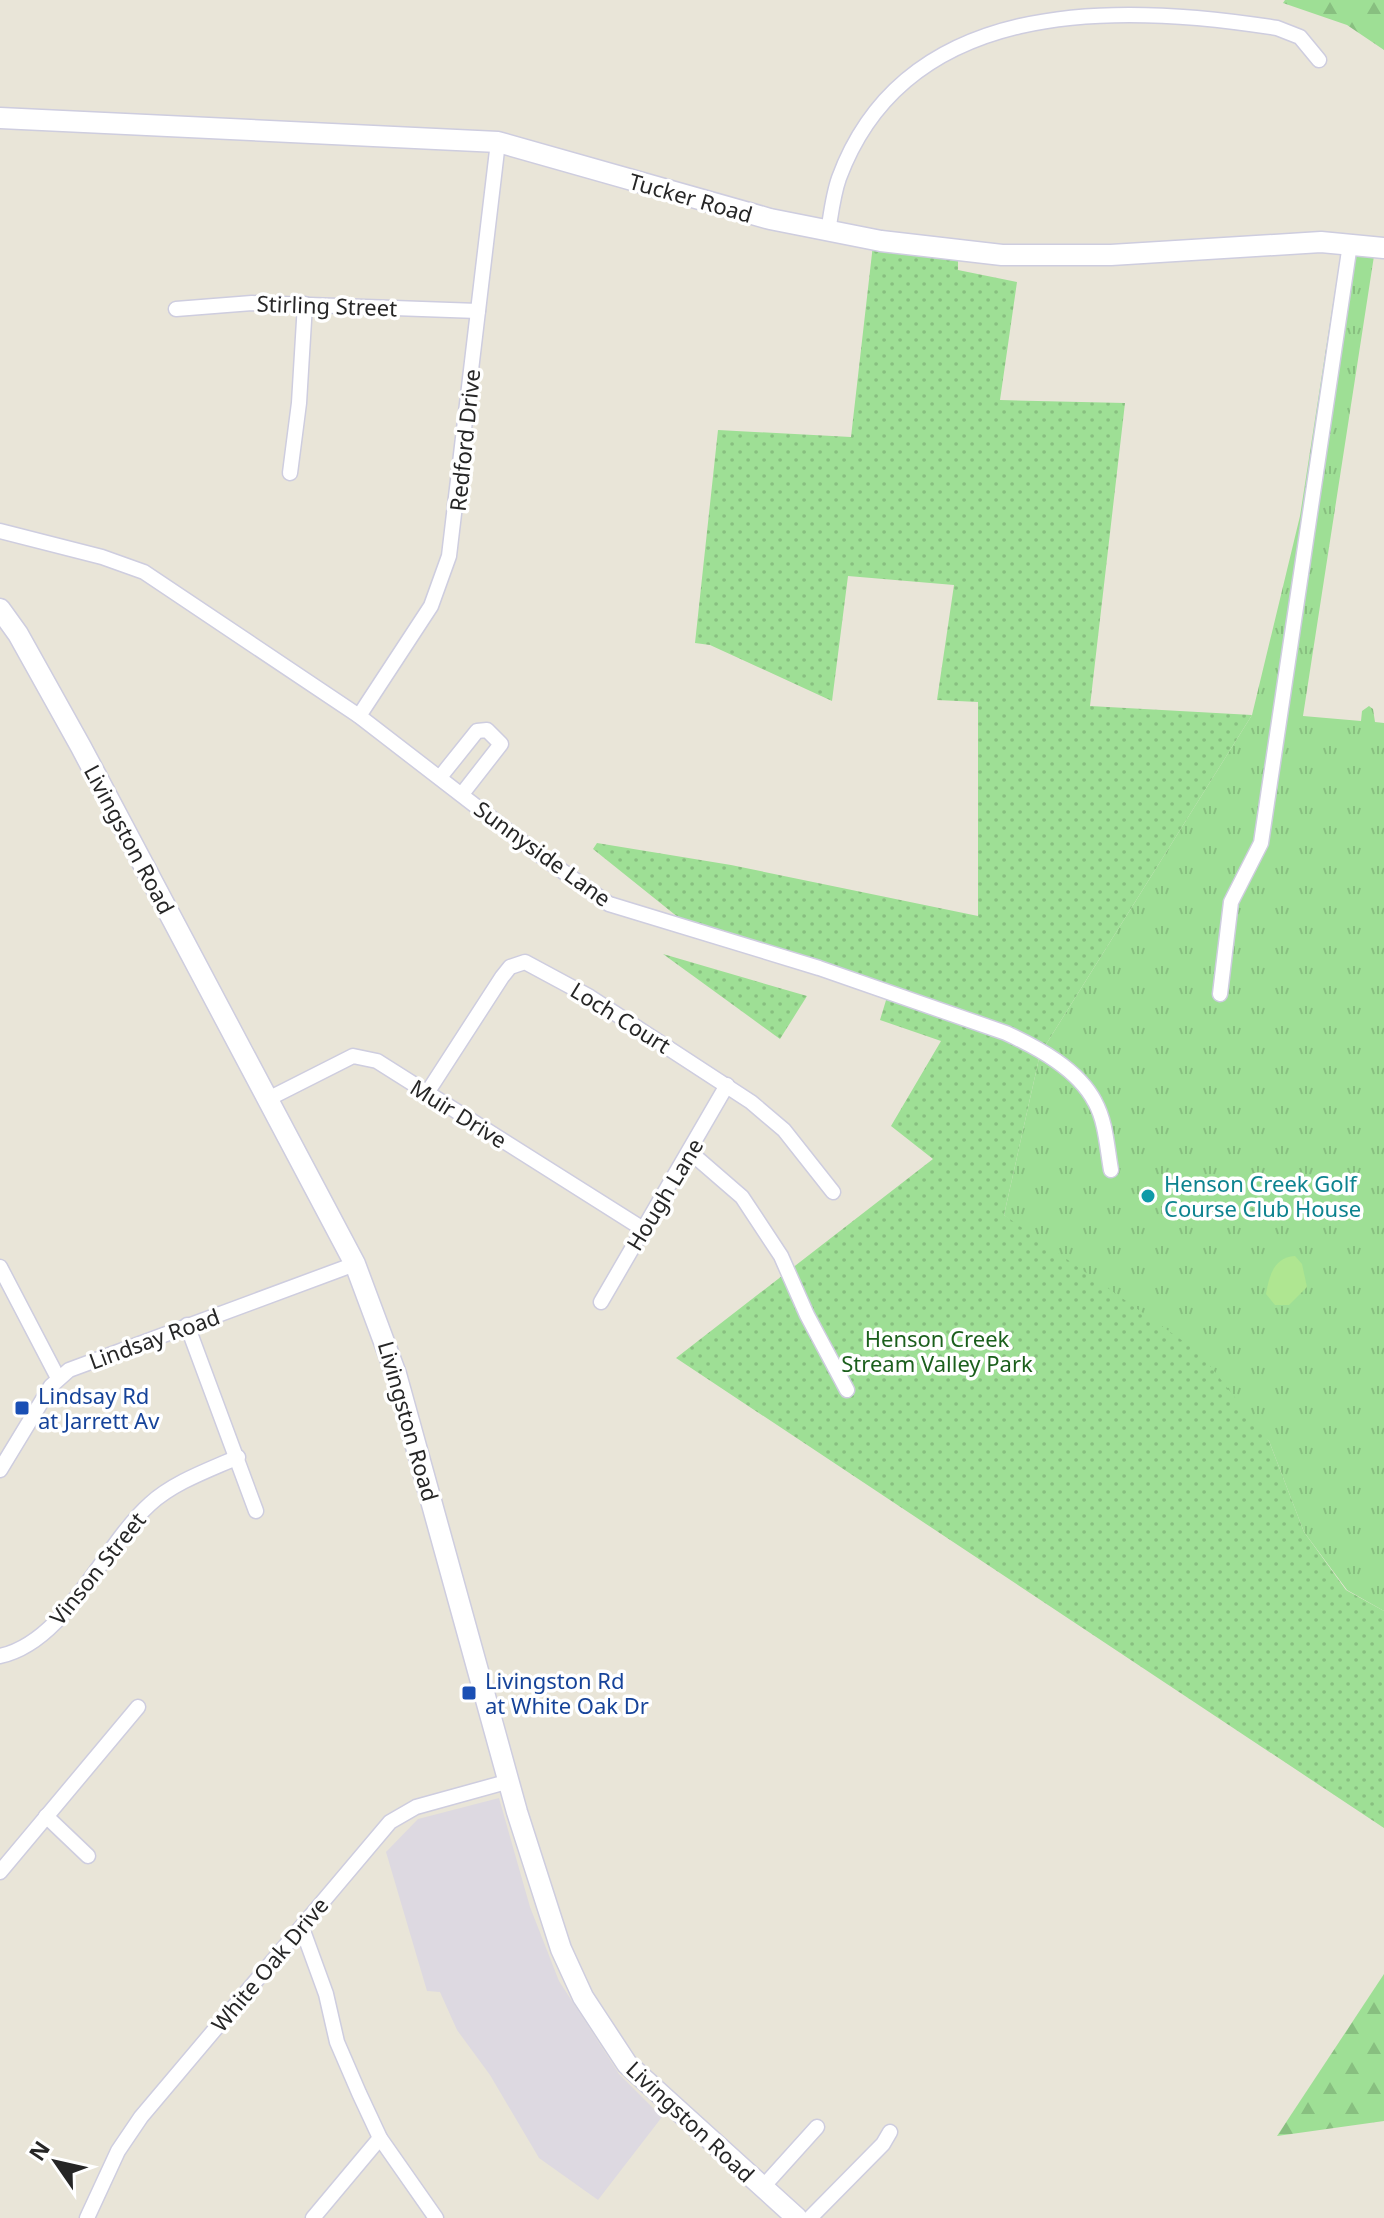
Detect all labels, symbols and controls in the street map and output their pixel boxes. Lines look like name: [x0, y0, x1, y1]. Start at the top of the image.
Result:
street label: Tucker Road: [626, 165, 756, 229]
street label: Stirling Street: [256, 288, 398, 322]
street label: Redford Drive: [442, 367, 486, 513]
street label: Livingston Road: [78, 759, 182, 919]
street label: Sunnyside Lane: [469, 793, 617, 913]
street label: Loch Court: [565, 974, 677, 1060]
street label: Muir Drive: [405, 1072, 513, 1154]
street label: Hough Lane: [619, 1132, 709, 1256]
place label: Henson Creek Golf Course Club House: [1164, 1168, 1361, 1223]
marker: Henson Creek Golf Course Club House: [1139, 1187, 1157, 1205]
street label: Lindsay Road: [84, 1300, 224, 1376]
park label: Henson Creek Stream Valley Park: [841, 1323, 1033, 1378]
street label: Livingston Road: [372, 1337, 446, 1505]
place label: Lindsay Rd at Jarrett Av: [38, 1380, 160, 1435]
marker: Lindsay Rd at Jarrett Av: [13, 1399, 31, 1417]
street label: Vinson Street: [42, 1505, 152, 1631]
place label: Livingston Rd at White Oak Dr: [485, 1665, 649, 1720]
marker: Livingston Rd at White Oak Dr: [460, 1684, 478, 1702]
street label: White Oak Drive: [204, 1890, 334, 2038]
street label: Livingston Road: [620, 2054, 762, 2188]
north arrow: [16, 2122, 96, 2202]
text: N: [21, 2134, 56, 2166]

